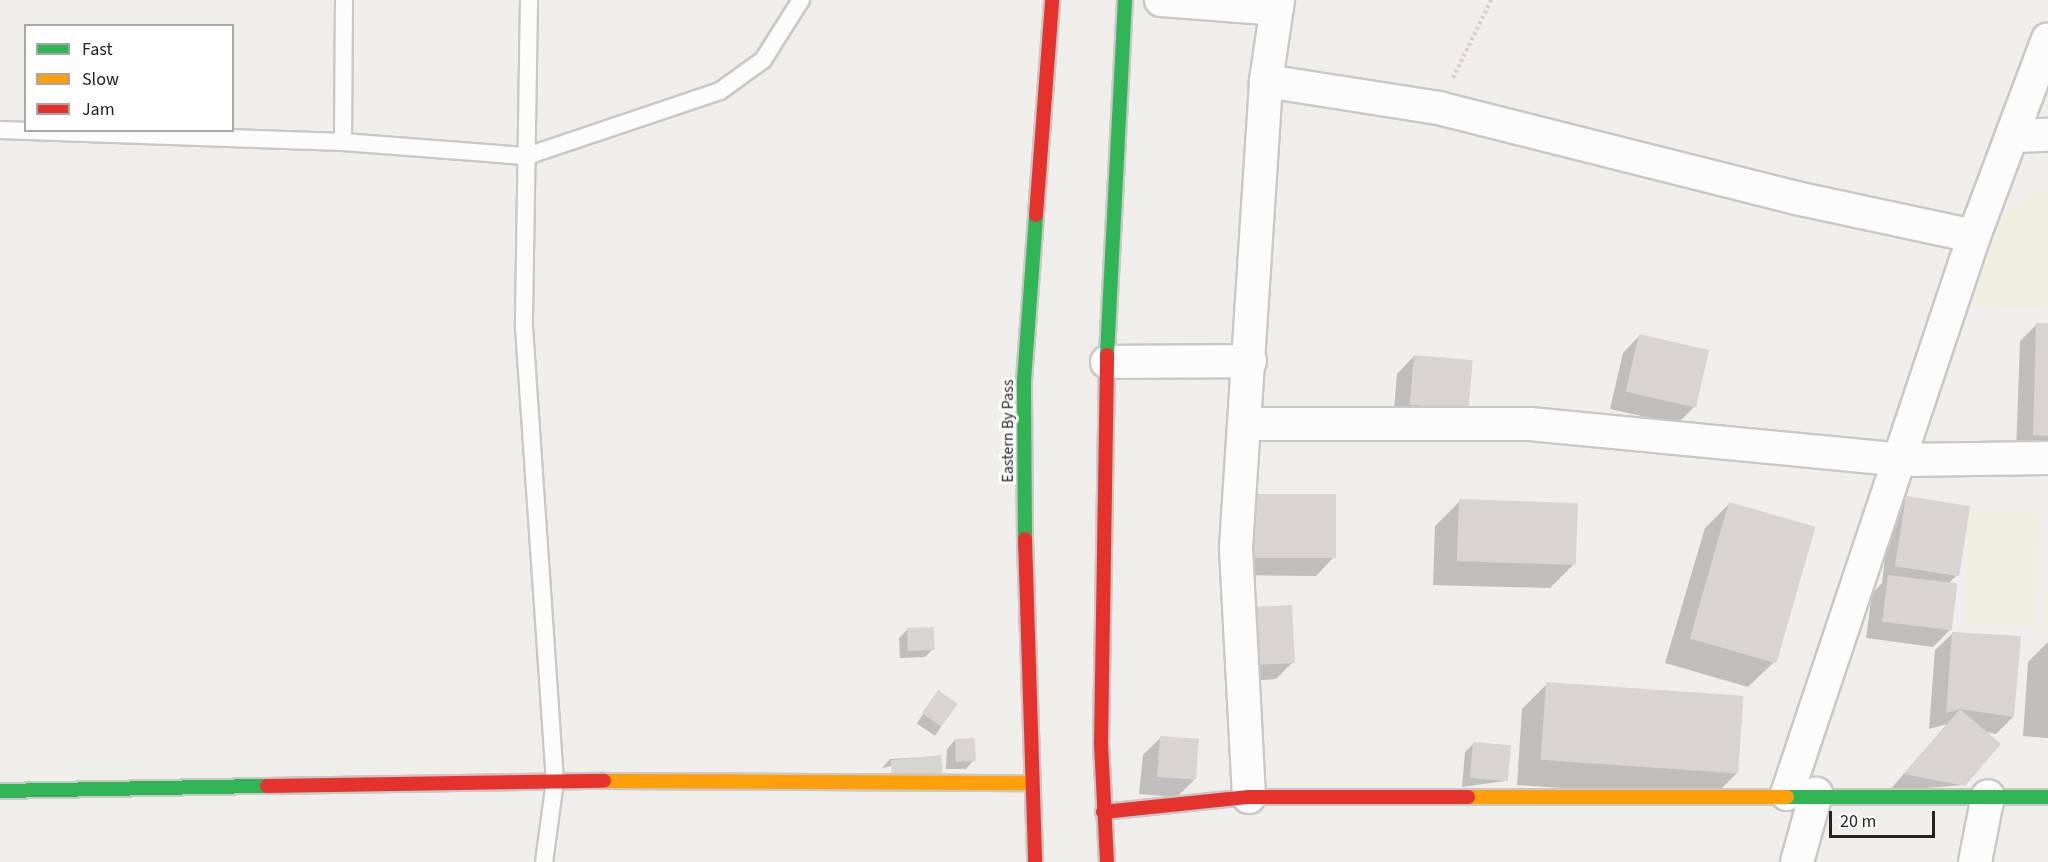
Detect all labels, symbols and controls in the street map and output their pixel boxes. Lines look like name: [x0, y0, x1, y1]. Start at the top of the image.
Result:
legend: [24, 24, 234, 132]
text: Fast: [82, 37, 113, 62]
text: Slow: [82, 67, 119, 92]
text: Jam: [82, 97, 115, 122]
street label: Eastern By Pass: [998, 379, 1018, 483]
scale bar: [1832, 799, 1938, 837]
text: 20 m: [1840, 809, 1876, 834]

